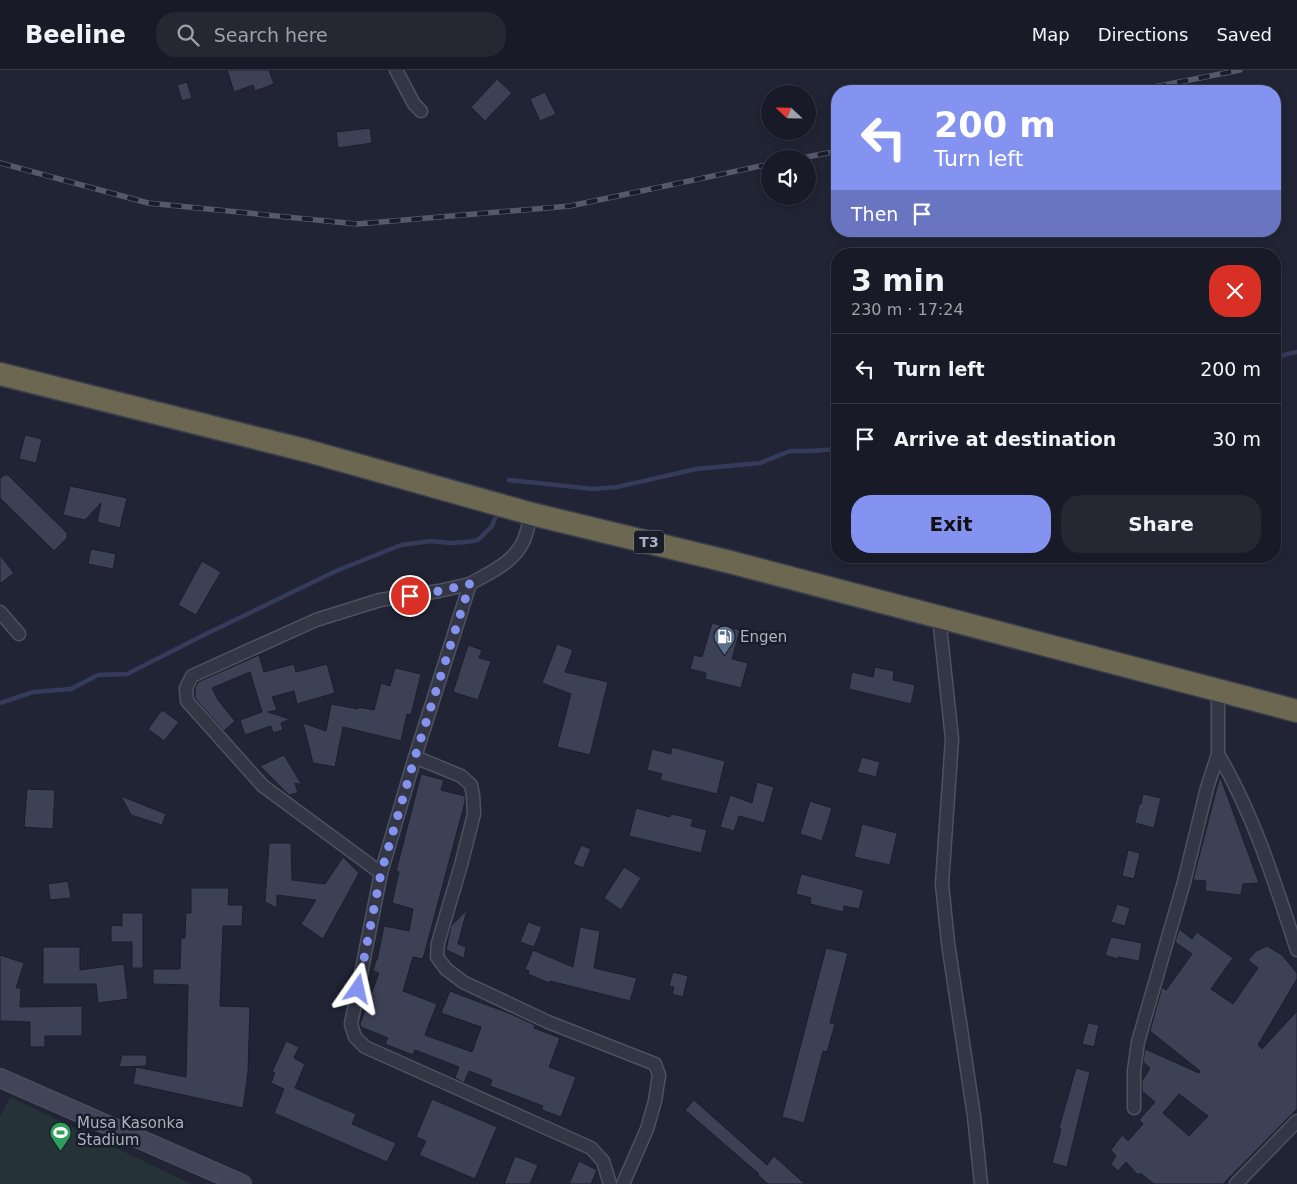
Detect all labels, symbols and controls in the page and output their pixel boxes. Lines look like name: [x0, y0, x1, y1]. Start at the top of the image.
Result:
search box: [156, 12, 506, 57]
text: Beeline: [25, 21, 126, 49]
icon: search: [174, 21, 202, 49]
text: Search here: [214, 24, 328, 46]
text: Map: [1032, 24, 1070, 45]
text: Directions: [1098, 24, 1188, 45]
text: Saved: [1216, 24, 1272, 45]
north arrow: [761, 85, 816, 140]
map controls: [761, 85, 816, 205]
icon: left: [851, 105, 916, 170]
text: 200 m: [934, 105, 1056, 145]
text: Turn left: [934, 146, 1023, 171]
button: sound: [761, 150, 816, 205]
icon: arrive: [908, 200, 936, 228]
text: Then: [851, 203, 898, 225]
text: 3 min: [851, 263, 945, 298]
button: close: [1209, 265, 1261, 317]
text: 230 m · 17:24: [851, 300, 964, 319]
icon: left: [851, 355, 879, 383]
text: Turn left: [894, 358, 985, 380]
text: 200 m: [1200, 358, 1261, 380]
icon: arrive: [851, 425, 879, 453]
text: Arrive at destination: [894, 428, 1116, 450]
text: 30 m: [1212, 428, 1261, 450]
button: Exit: [851, 495, 1051, 553]
button: Share: [1061, 495, 1261, 553]
road number: T3: [634, 531, 664, 554]
pin: [389, 575, 431, 617]
icon: arrive: [396, 582, 424, 610]
fuel station icon: Engen: [712, 625, 736, 656]
place label: Engen: [740, 628, 787, 646]
position arrow: [331, 962, 383, 1014]
place label: Musa Kasonka Stadium: [77, 1114, 184, 1149]
sports icon: Musa Kasonka Stadium: [49, 1120, 73, 1151]

